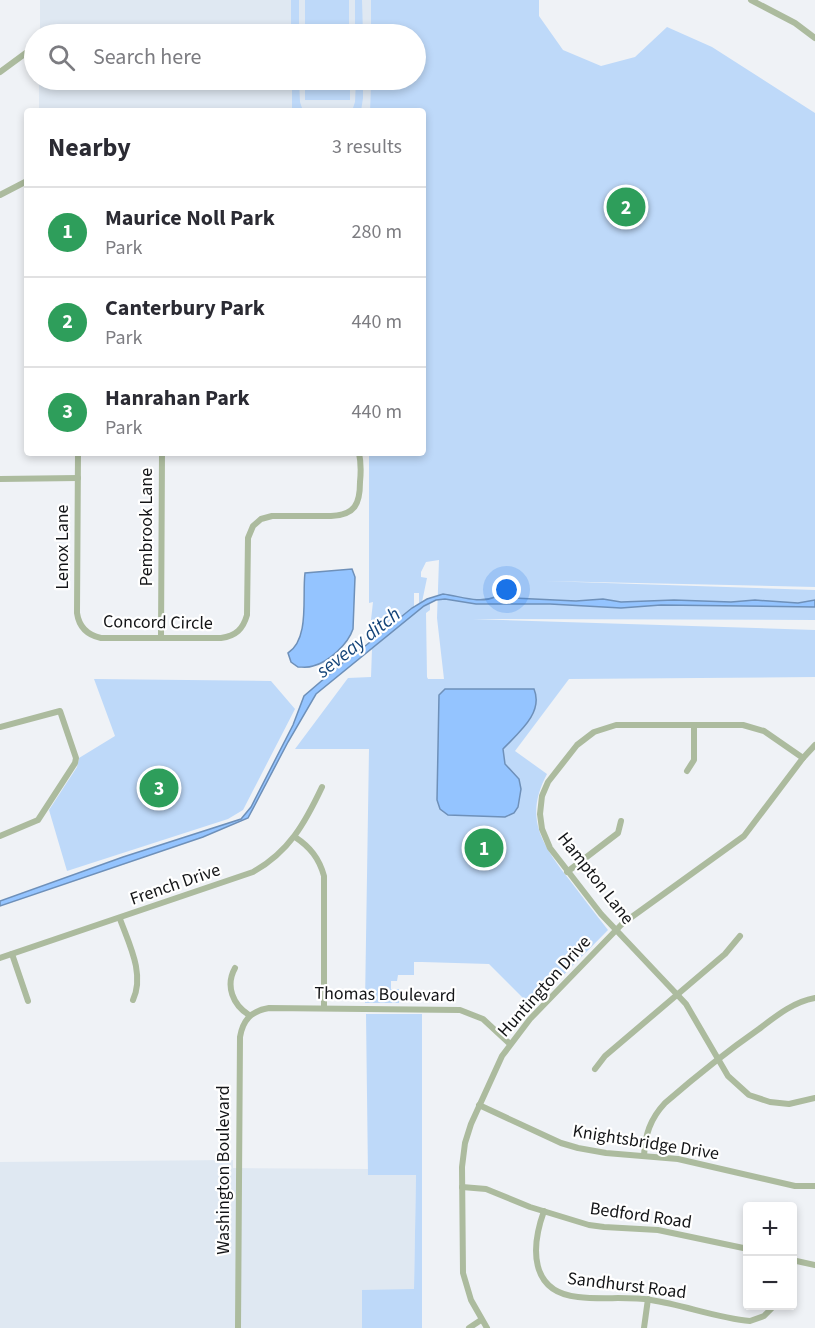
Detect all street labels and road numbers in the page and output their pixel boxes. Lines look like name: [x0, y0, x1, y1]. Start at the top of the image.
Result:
street label: Pembrook Lane: [134, 468, 159, 586]
street label: Lenox Lane: [50, 504, 75, 589]
street label: Concord Circle: [103, 609, 213, 636]
street label: Hampton Lane: [552, 827, 640, 930]
street label: French Drive: [127, 857, 224, 912]
street label: Huntington Drive: [492, 930, 597, 1043]
street label: Thomas Boulevard: [314, 981, 456, 1008]
street label: Washington Boulevard: [211, 1085, 236, 1255]
street label: Knightsbridge Drive: [571, 1119, 721, 1166]
street label: Bedford Road: [588, 1196, 693, 1235]
street label: Sandhurst Road: [566, 1266, 688, 1305]

